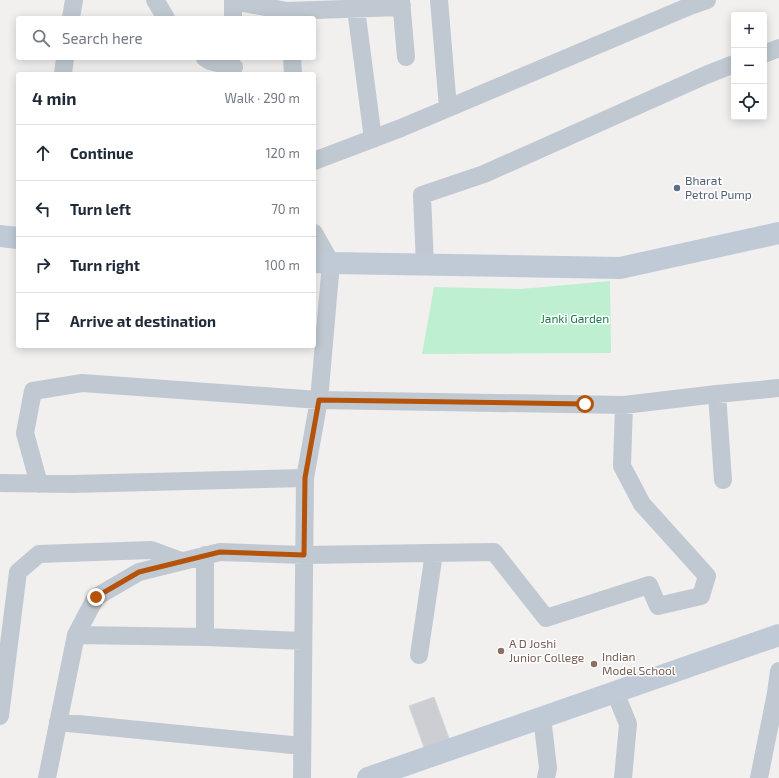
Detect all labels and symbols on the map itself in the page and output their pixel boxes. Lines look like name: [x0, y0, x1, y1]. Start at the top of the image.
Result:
place label: Bharat Petrol Pump: [685, 173, 752, 201]
marker: Bharat Petrol Pump: [672, 183, 682, 193]
park label: Janki Garden: [541, 311, 609, 325]
route start: [576, 395, 594, 413]
route end: [87, 588, 105, 606]
place label: A D Joshi Junior College: [509, 636, 584, 664]
marker: A D Joshi Junior College: [496, 646, 506, 656]
place label: Indian Model School: [602, 649, 676, 677]
marker: Indian Model School: [589, 659, 599, 669]

